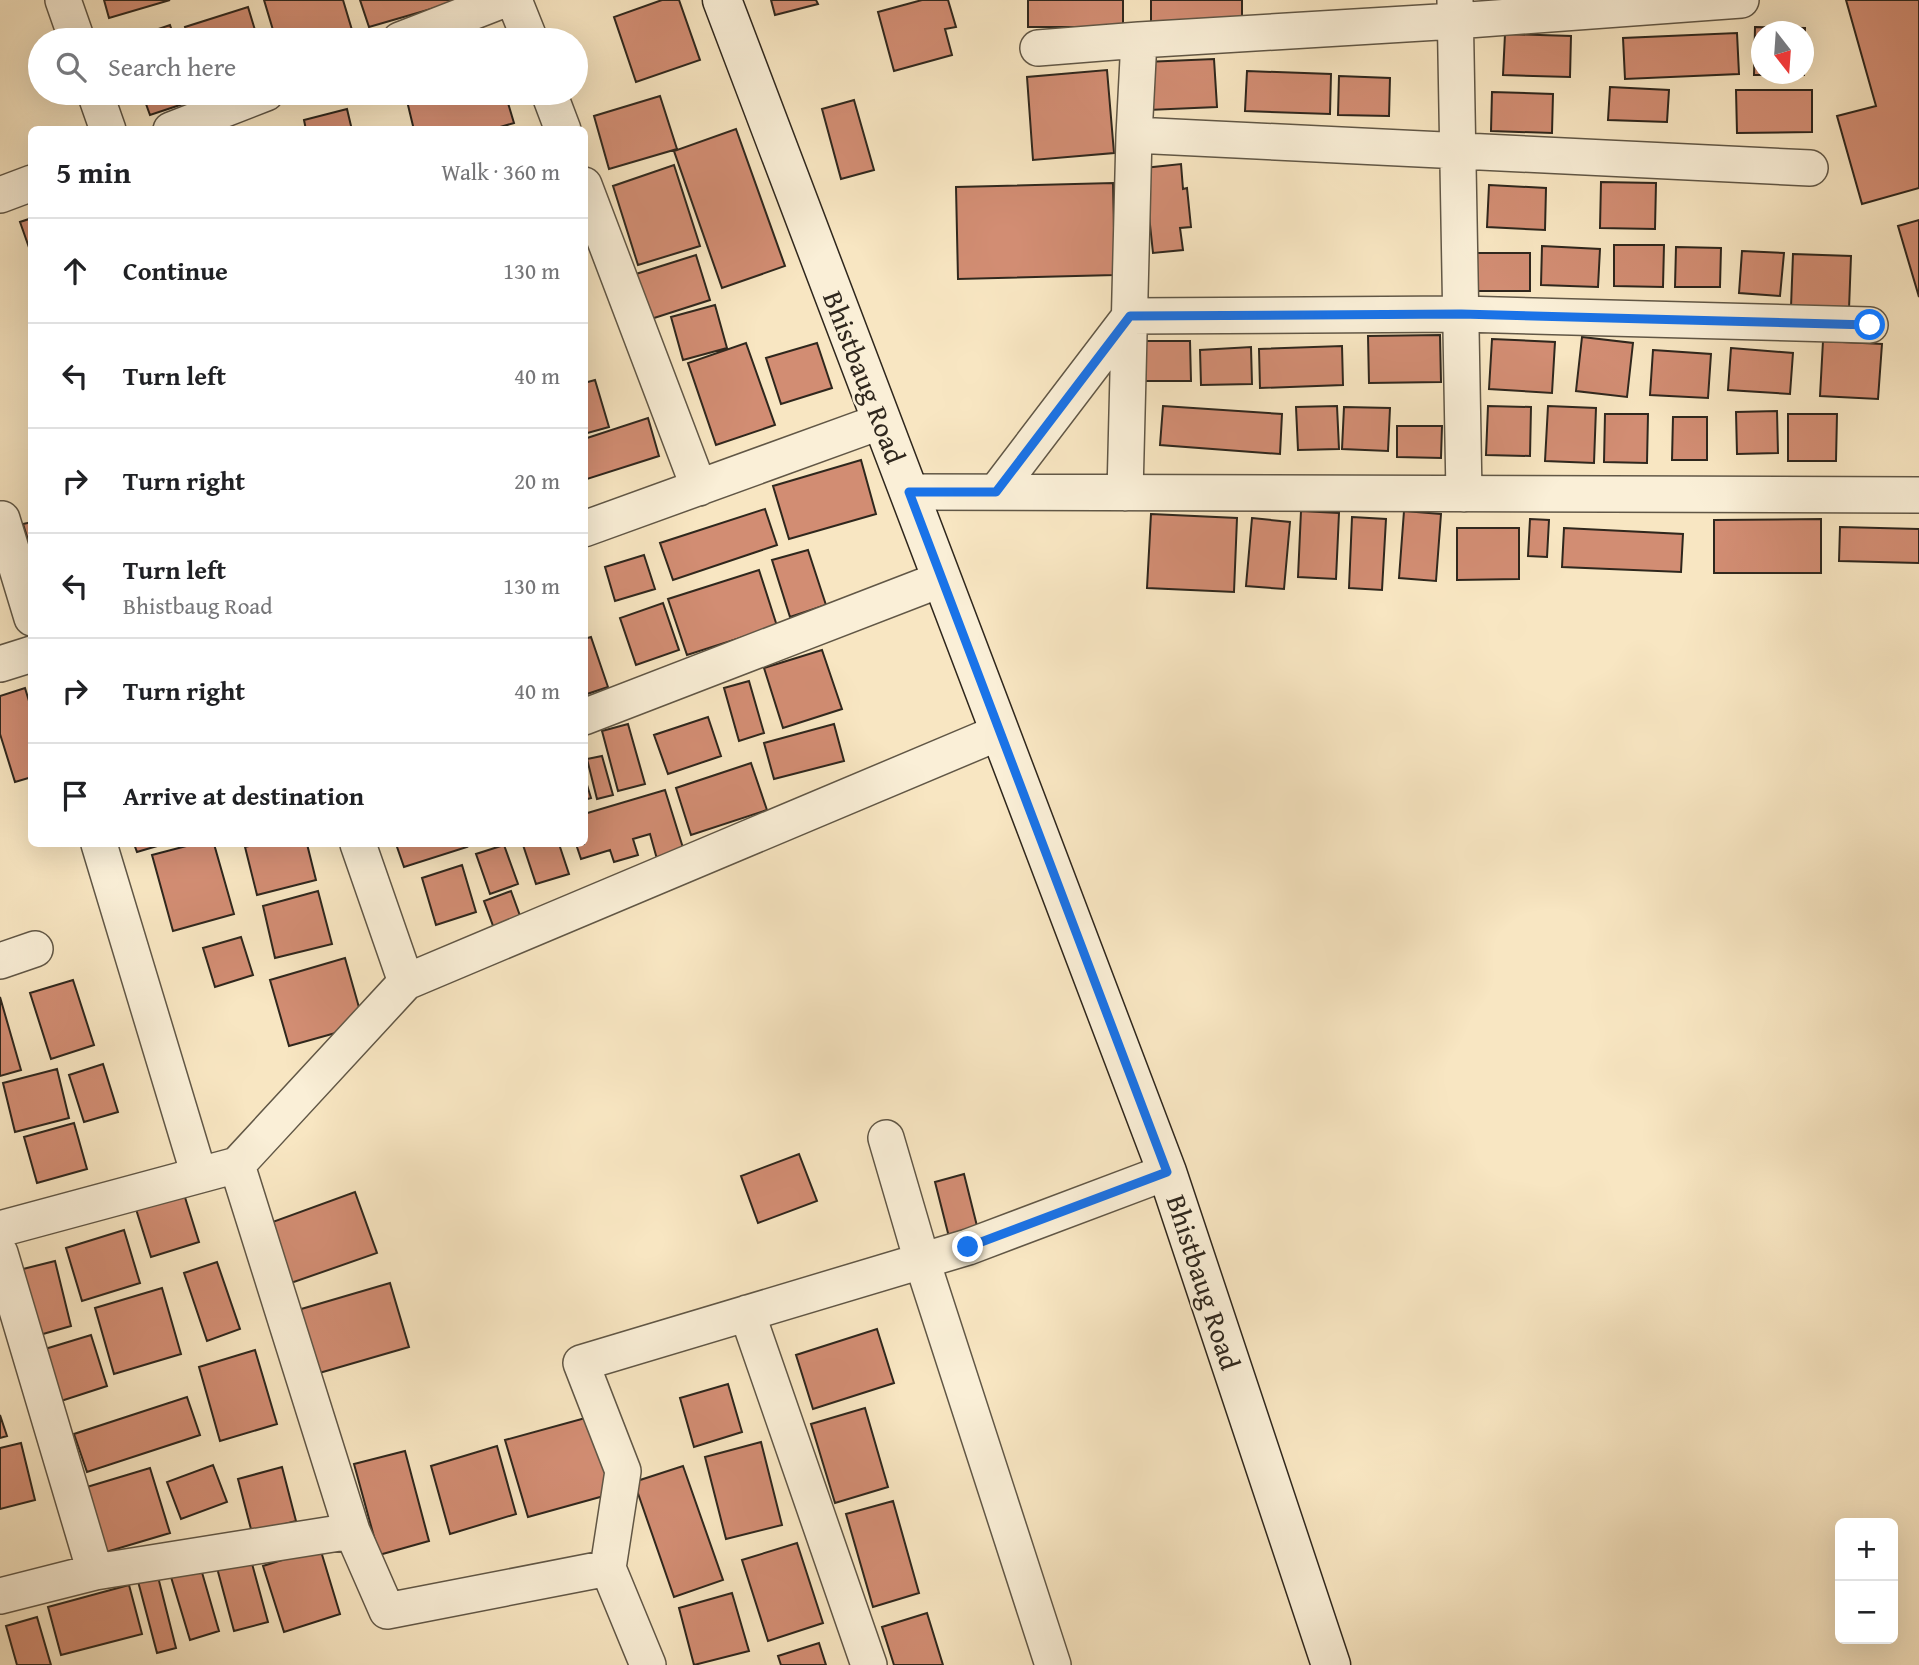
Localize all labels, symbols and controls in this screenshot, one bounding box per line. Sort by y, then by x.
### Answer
north arrow [1751,21,1814,84]
search box [28,28,588,105]
text: Search here [108,47,236,86]
icon: search [52,48,90,86]
text: 5 min [56,150,131,194]
text: Walk · 360 m [441,155,560,188]
text: Continue [123,251,228,290]
icon: ahead [56,252,94,290]
text: 130 m [503,254,560,287]
street label: Bhistbaug Road [813,285,917,469]
route start [1854,309,1885,340]
text: Turn left [123,356,226,395]
icon: left [56,357,94,395]
text: 40 m [514,359,560,392]
text: Turn right [123,461,245,500]
icon: right [56,462,94,500]
text: 20 m [514,464,560,497]
text: Turn left [123,550,226,589]
icon: left [56,567,94,605]
text: 130 m [503,569,560,602]
text: Bhistbaug Road [123,589,273,622]
text: Turn right [123,671,245,710]
icon: right [56,672,94,710]
text: 40 m [514,674,560,707]
text: Arrive at destination [123,776,364,815]
icon: arrive [56,777,94,815]
street label: Bhistbaug Road [1156,1189,1252,1375]
route end [952,1231,983,1262]
map controls [1835,1518,1898,1644]
button: + [1835,1518,1898,1581]
button: − [1835,1581,1898,1644]

